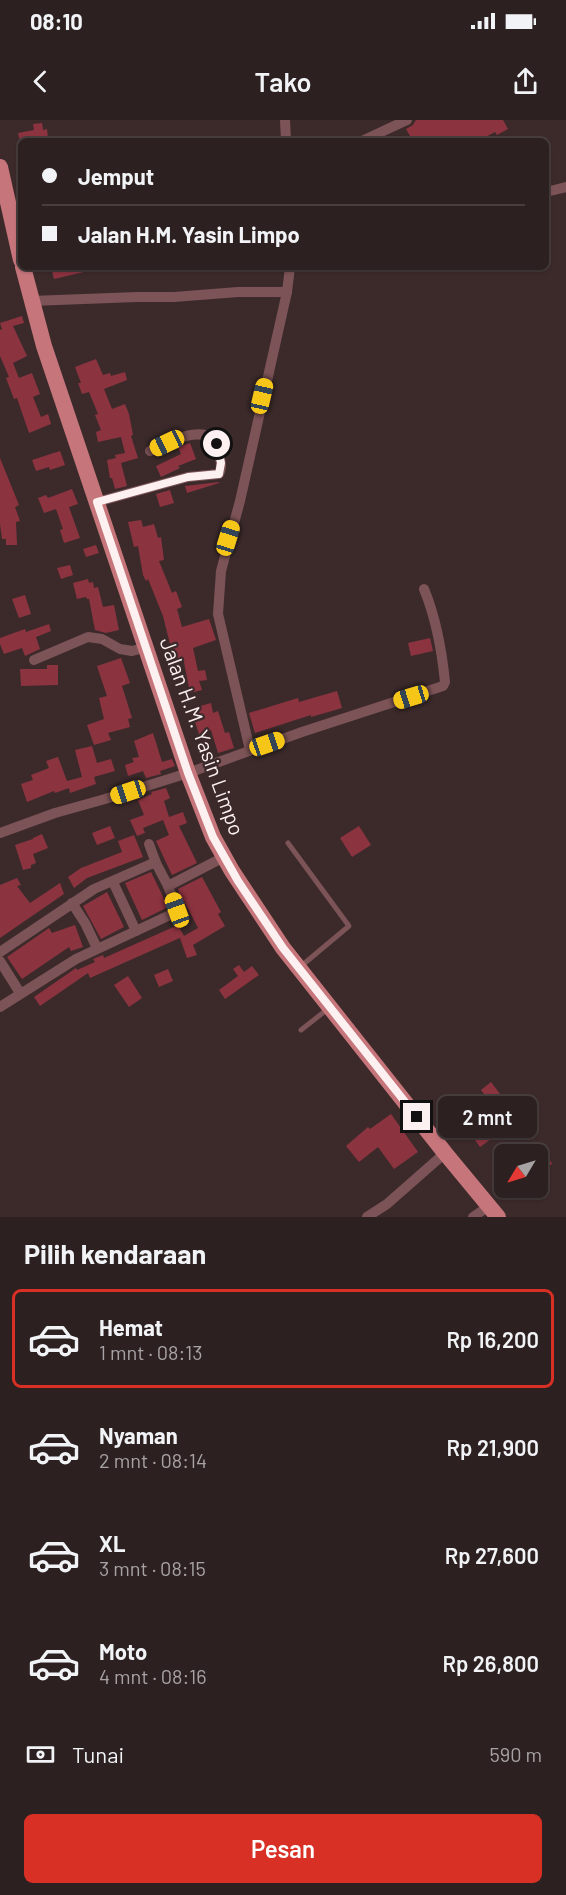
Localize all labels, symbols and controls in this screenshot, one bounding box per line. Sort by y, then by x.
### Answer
text: 08:10 [30,8,83,34]
icon: back [24,65,57,98]
text: Tako [254,65,312,97]
icon: share [509,65,542,98]
text: Jemput [78,163,154,189]
text: Jalan H.M. Yasin Limpo [78,221,300,247]
car [249,376,275,416]
car [147,427,187,459]
route start [203,430,230,457]
car [214,518,242,558]
street label: Jalan H.M. Yasin Limpo [156,634,250,838]
car [391,683,431,711]
car [247,730,287,758]
car [108,778,148,806]
car [162,890,192,930]
callout: 2 mnt [438,1096,537,1138]
route end [403,1103,430,1130]
text: 2 mnt [463,1105,512,1129]
north arrow [494,1144,548,1198]
map controls [494,1144,548,1198]
text: Pilih kendaraan [24,1237,206,1269]
icon: car [27,1312,81,1366]
text: Hemat [99,1314,163,1340]
text: Rp 16,200 [446,1326,539,1352]
text: 1 mnt · 08:13 [99,1340,203,1364]
icon: car [27,1420,81,1474]
text: Nyaman [99,1422,178,1448]
text: Rp 21,900 [447,1434,539,1460]
text: 2 mnt · 08:14 [99,1448,207,1472]
icon: car [27,1528,81,1582]
text: XL [99,1530,125,1556]
text: Rp 27,600 [445,1542,539,1568]
text: 3 mnt · 08:15 [99,1556,206,1580]
icon: car [27,1636,81,1690]
text: Moto [99,1638,147,1664]
text: Rp 26,800 [442,1650,539,1676]
text: 4 mnt · 08:16 [99,1664,207,1688]
icon: cash [24,1738,57,1771]
text: Tunai [72,1741,124,1767]
text: 590 m [489,1742,542,1766]
button: Pesan [24,1814,542,1883]

